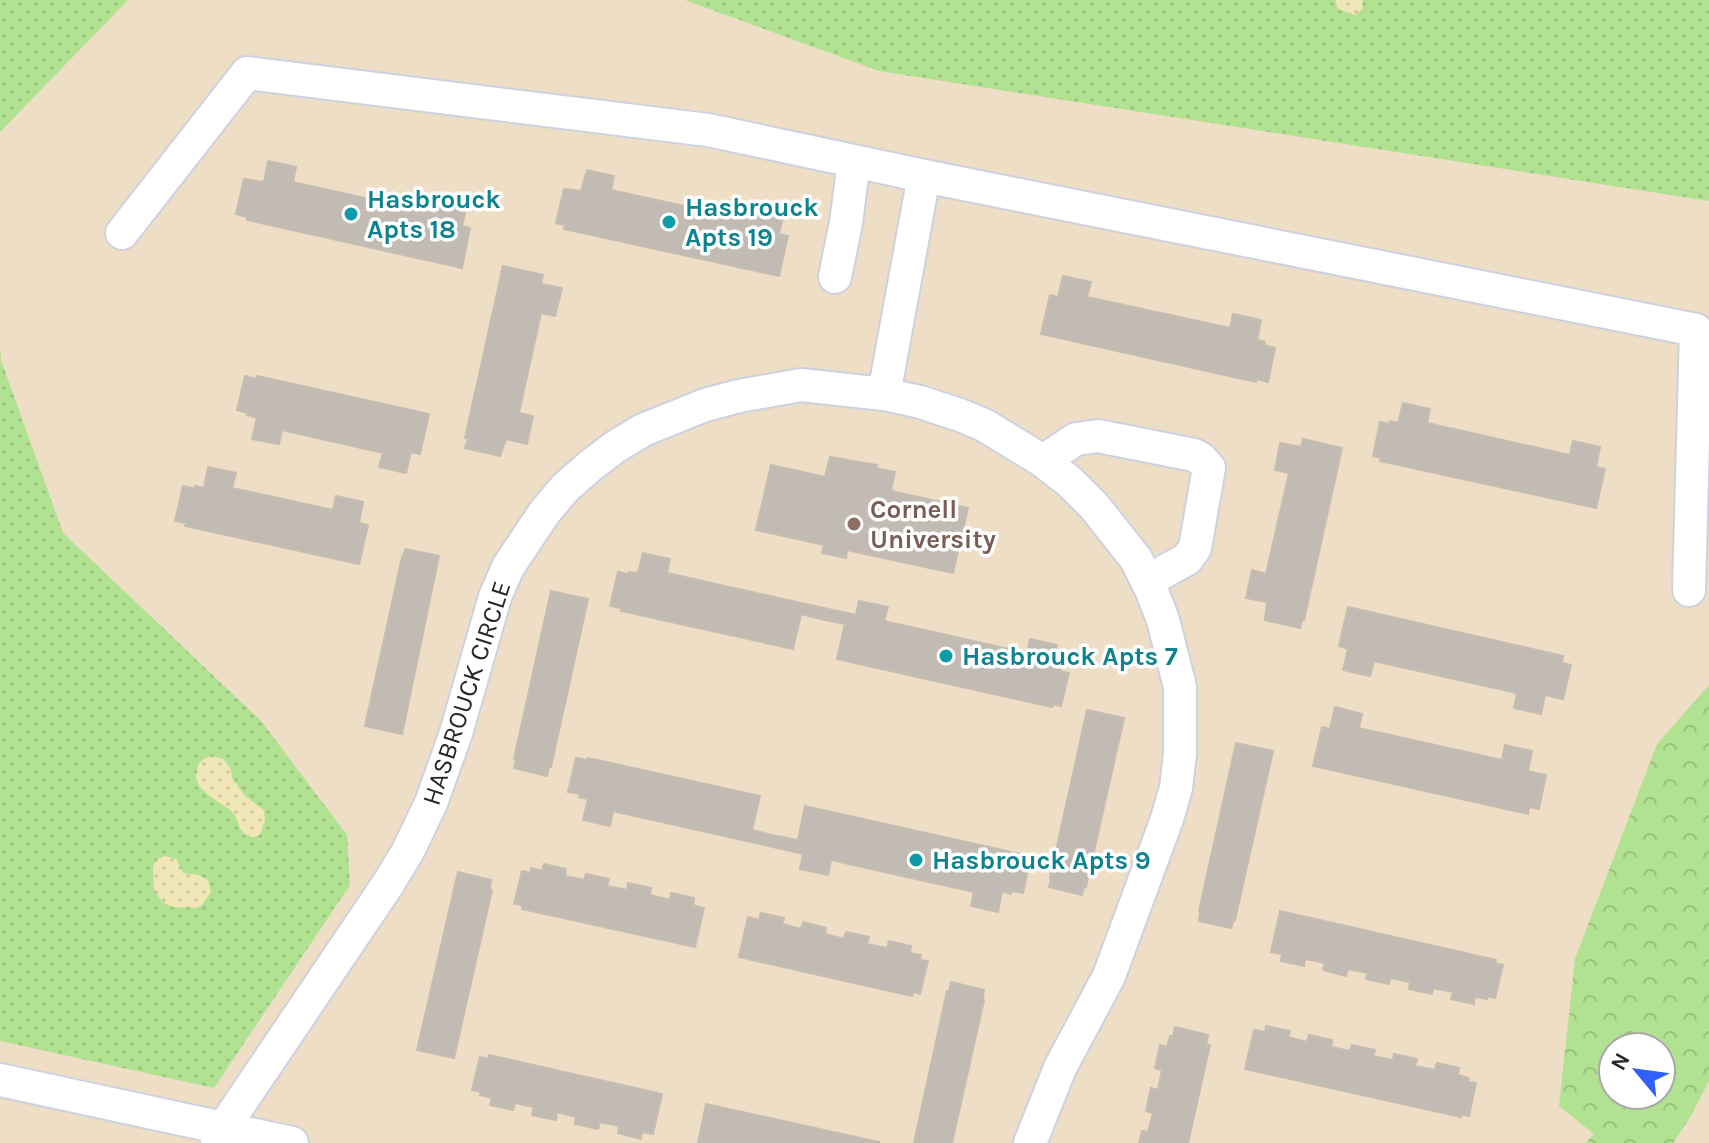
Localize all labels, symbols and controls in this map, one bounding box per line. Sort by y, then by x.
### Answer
place label: Hasbrouck Apts 18 [367,184,501,245]
place label: Hasbrouck Apts 19 [685,192,819,253]
marker: Hasbrouck Apts 18 [342,205,360,223]
marker: Hasbrouck Apts 19 [660,213,678,231]
place label: Cornell University [870,494,996,555]
marker: Cornell University [845,515,863,533]
street label: HASBROUCK CIRCLE [416,577,517,809]
place label: Hasbrouck Apts 7 [962,641,1178,672]
marker: Hasbrouck Apts 7 [937,647,955,665]
place label: Hasbrouck Apts 9 [932,845,1151,876]
marker: Hasbrouck Apts 9 [907,851,925,869]
north arrow [1597,1031,1677,1111]
text: N [1605,1049,1636,1075]

